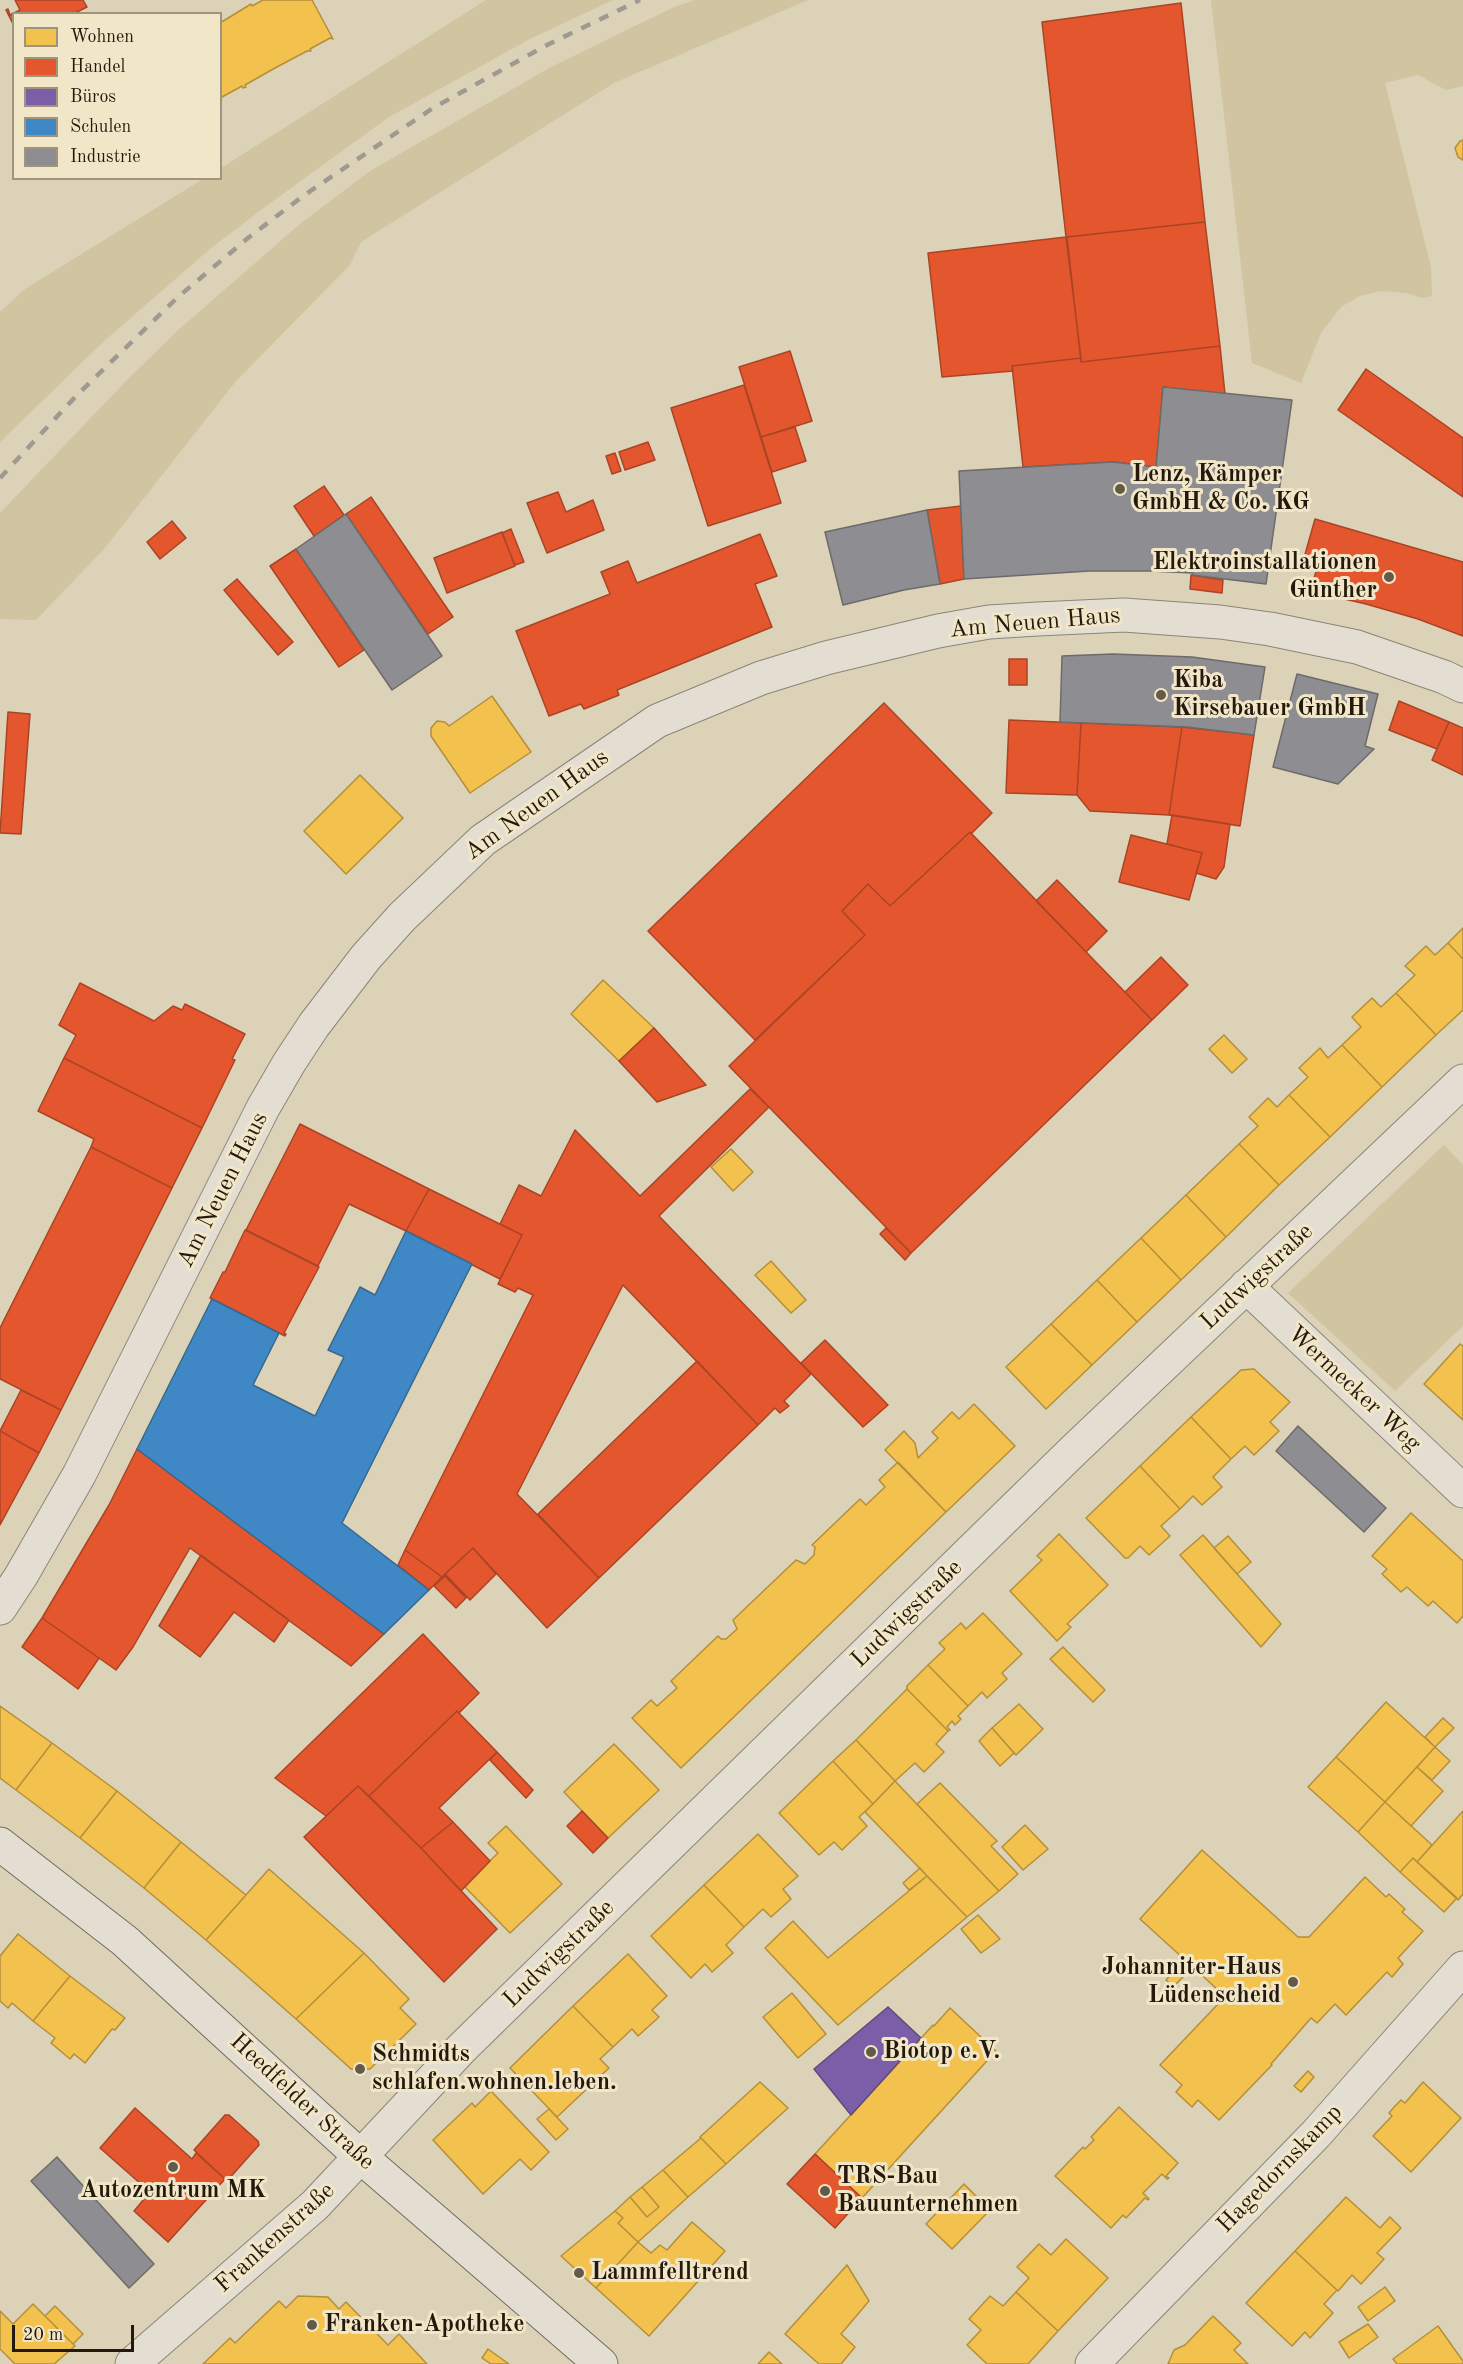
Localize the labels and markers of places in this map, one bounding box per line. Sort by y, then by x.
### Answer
place label: Lenz, Kämper GmbH & Co. KG [1132,461,1309,517]
marker: Lenz, Kämper GmbH & Co. KG [1113,482,1127,496]
place label: Elektroinstallationen Günther [1152,549,1377,605]
marker: Elektroinstallationen Günther [1382,570,1396,584]
place label: Kiba Kirsebauer GmbH [1173,667,1366,723]
marker: Kiba Kirsebauer GmbH [1154,688,1168,702]
place label: Johanniter-Haus Lüdenscheid [1102,1954,1281,2010]
marker: Johanniter-Haus Lüdenscheid [1286,1975,1300,1989]
place label: Biotop e.V. [883,2038,1000,2066]
place label: Schmidts schlafen.wohnen.leben. [372,2041,617,2097]
marker: Biotop e.V. [864,2045,878,2059]
marker: Schmidts schlafen.wohnen.leben. [353,2062,367,2076]
marker: Autozentrum MK [166,2160,180,2174]
place label: TRS-Bau Bauunternehmen [837,2163,1018,2219]
place label: Autozentrum MK [80,2177,266,2205]
marker: TRS-Bau Bauunternehmen [818,2184,832,2198]
place label: Lammfelltrend [591,2259,749,2287]
marker: Lammfelltrend [572,2266,586,2280]
place label: Franken-Apotheke [324,2311,525,2339]
marker: Franken-Apotheke [305,2318,319,2332]

